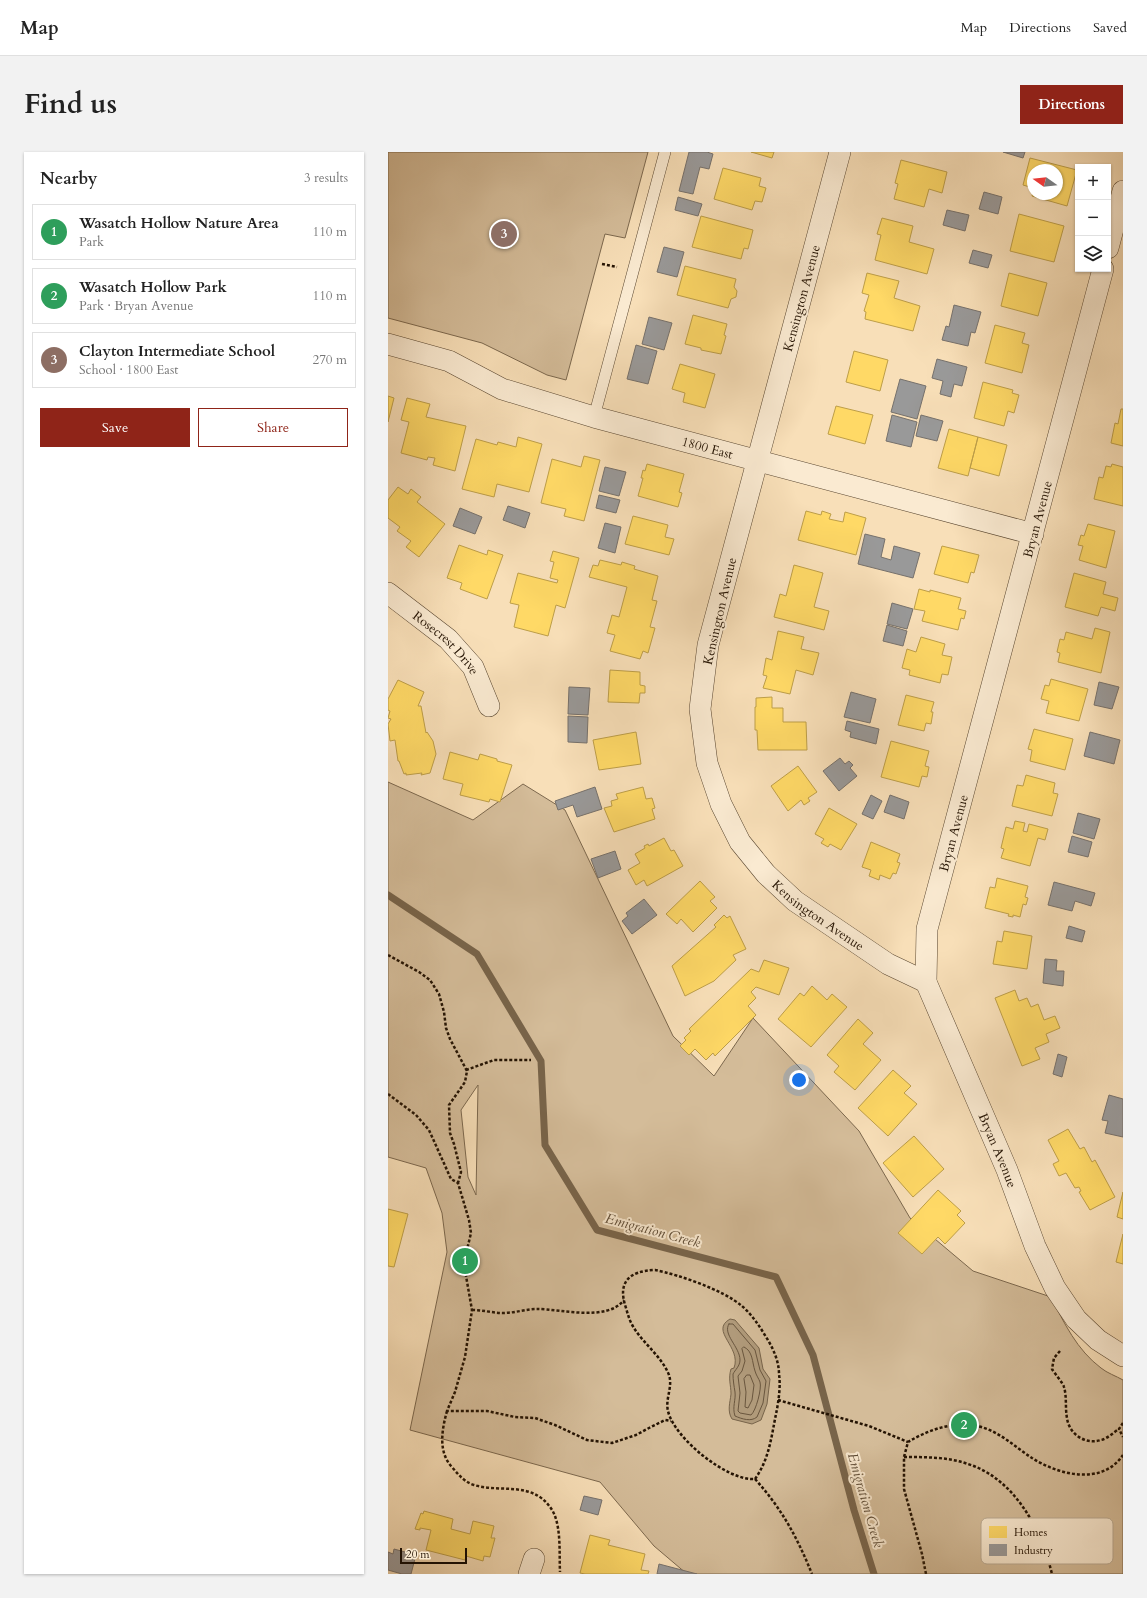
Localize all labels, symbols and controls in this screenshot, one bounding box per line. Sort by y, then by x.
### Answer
text: Map [20,15,59,41]
text: Map [961,18,987,37]
text: Directions [1009,18,1071,37]
text: Saved [1093,18,1127,37]
text: Find us [24,85,117,123]
button: Directions [1020,85,1123,124]
north arrow [1027,164,1063,200]
map controls [1075,164,1111,272]
button: + [1075,164,1111,200]
text: Nearby [40,167,97,190]
text: 3 results [304,169,348,187]
button: − [1075,200,1111,236]
text: Wasatch Hollow Nature Area [79,213,279,233]
pin: 3 [491,219,517,249]
text: 1 [51,223,57,241]
text: 110 m [313,223,347,241]
text: Park [79,233,104,251]
button: layers [1075,236,1111,272]
street label: Kensington Avenue [779,243,825,354]
text: Wasatch Hollow Park [79,277,227,297]
text: 2 [51,287,57,305]
text: 110 m [313,287,347,305]
text: Park · Bryan Avenue [79,297,193,315]
text: Clayton Intermediate School [79,341,275,361]
text: 3 [51,351,57,369]
text: 270 m [313,351,347,369]
text: School · 1800 East [79,361,178,379]
button: Save [40,408,190,447]
button: Share [198,408,348,447]
street label: 1800 East [680,433,735,464]
street label: Bryan Avenue [1019,479,1057,560]
street label: Kensington Avenue [699,556,741,667]
street label: Rosecrest Drive [409,607,483,677]
street label: Bryan Avenue [935,793,973,874]
street label: Kensington Avenue [768,876,867,955]
your location [789,1070,809,1090]
street label: Bryan Avenue [974,1110,1021,1190]
water label: Emigration Creek [603,1209,703,1252]
pin: 1 [452,1246,478,1276]
pin: 2 [951,1410,977,1440]
water label: Emigration Creek [843,1451,888,1550]
legend [981,1518,1113,1564]
text: Homes [1014,1525,1047,1540]
text: Industry [1014,1543,1053,1558]
scale bar [400,1546,467,1565]
text: 20 m [406,1547,430,1562]

